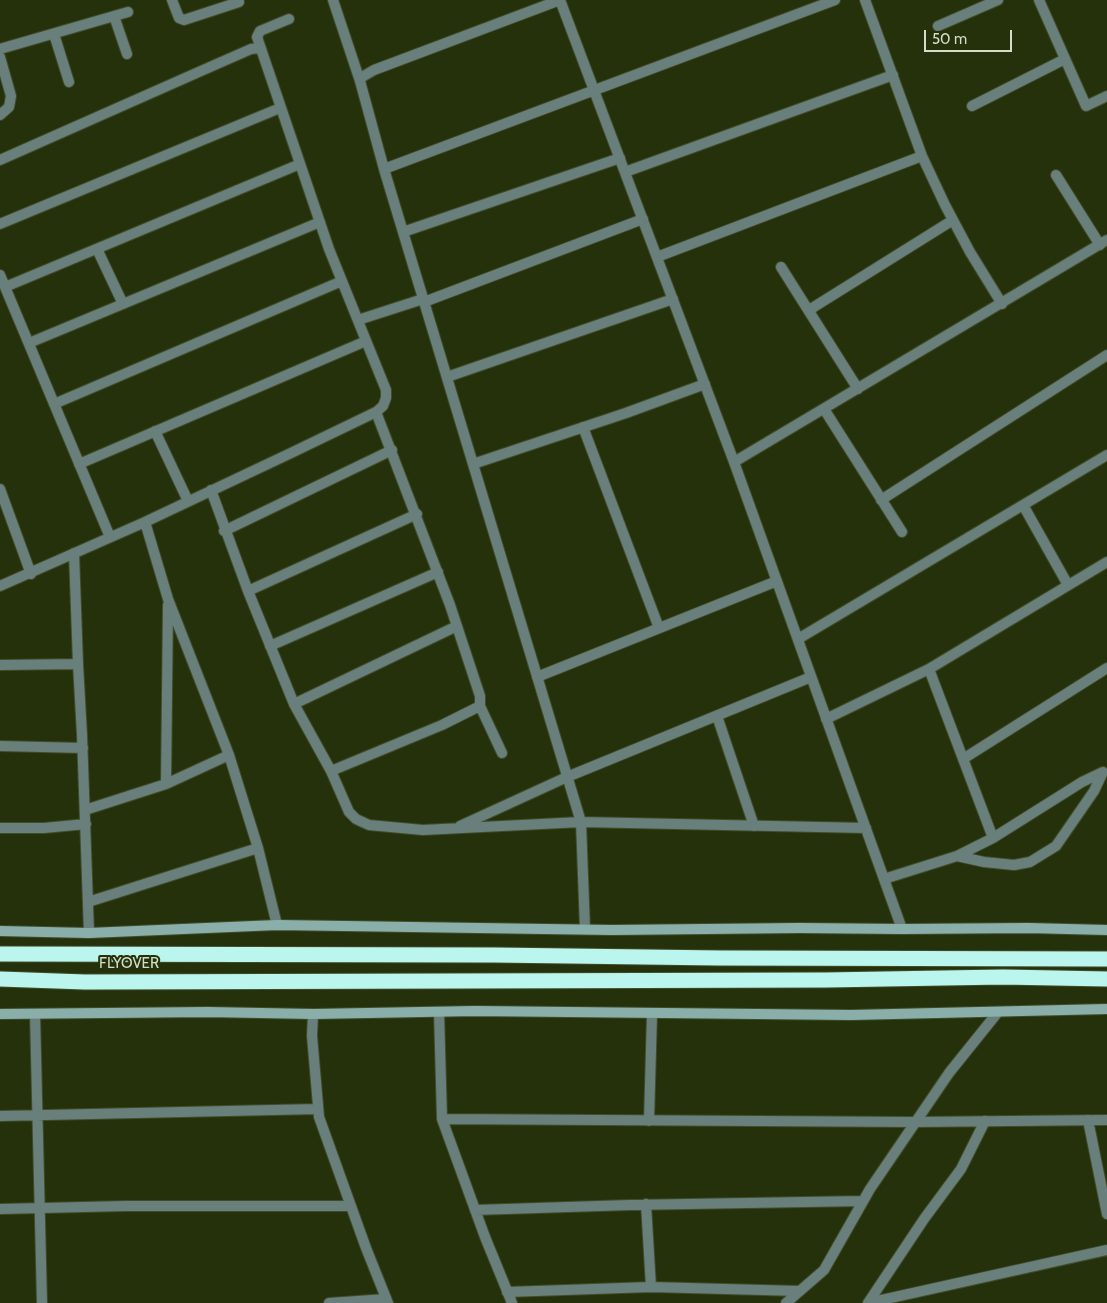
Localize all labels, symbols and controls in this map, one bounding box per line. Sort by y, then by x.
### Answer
scale bar [927,20,1014,52]
text: 50 m [932,30,967,48]
street label: FLYOVER [99,955,159,973]

